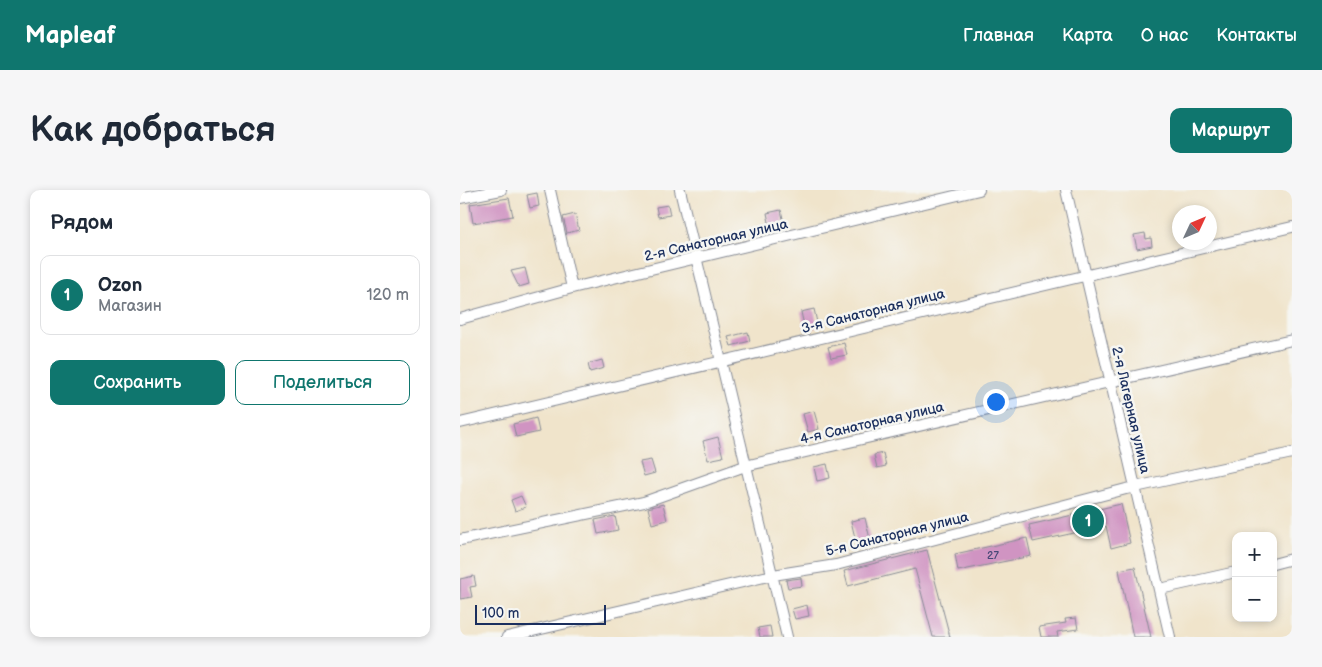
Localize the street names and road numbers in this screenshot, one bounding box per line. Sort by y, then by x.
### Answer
street label: 2-я Санаторная улица [643,215,790,265]
street label: 3-я Санаторная улица [800,285,947,337]
street label: 2-я Лагерная улица [1108,345,1154,476]
street label: 4-я Санаторная улица [798,398,946,448]
street label: 5-я Санаторная улица [824,508,971,560]

